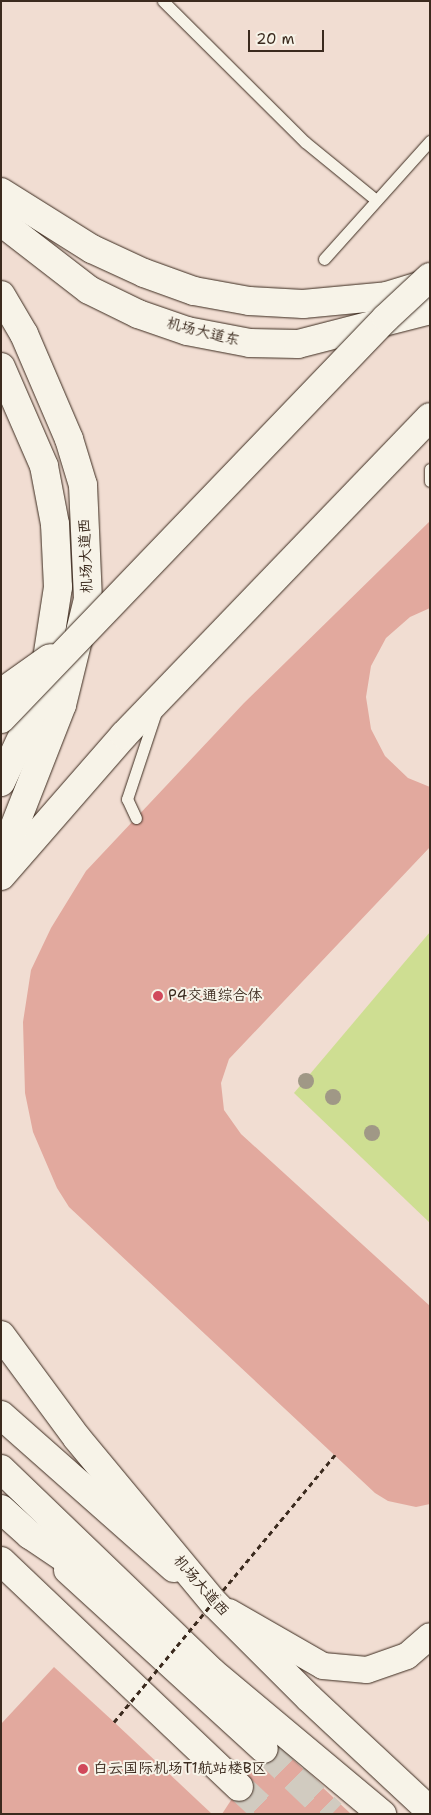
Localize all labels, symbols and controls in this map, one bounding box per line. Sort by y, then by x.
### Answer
scale bar [251,20,327,52]
text: 20 m [256,29,295,49]
street label: 机场大道东 [164,314,242,350]
street label: 机场大道西 [76,518,96,594]
place label: P4交通综合体 [168,987,262,1005]
marker: P4交通综合体 [152,990,164,1002]
street label: 机场大道西 [170,1552,232,1620]
place label: 白云国际机场T1航站楼B区 [93,1760,267,1778]
marker: 白云国际机场T1航站楼B区 [77,1763,89,1775]

